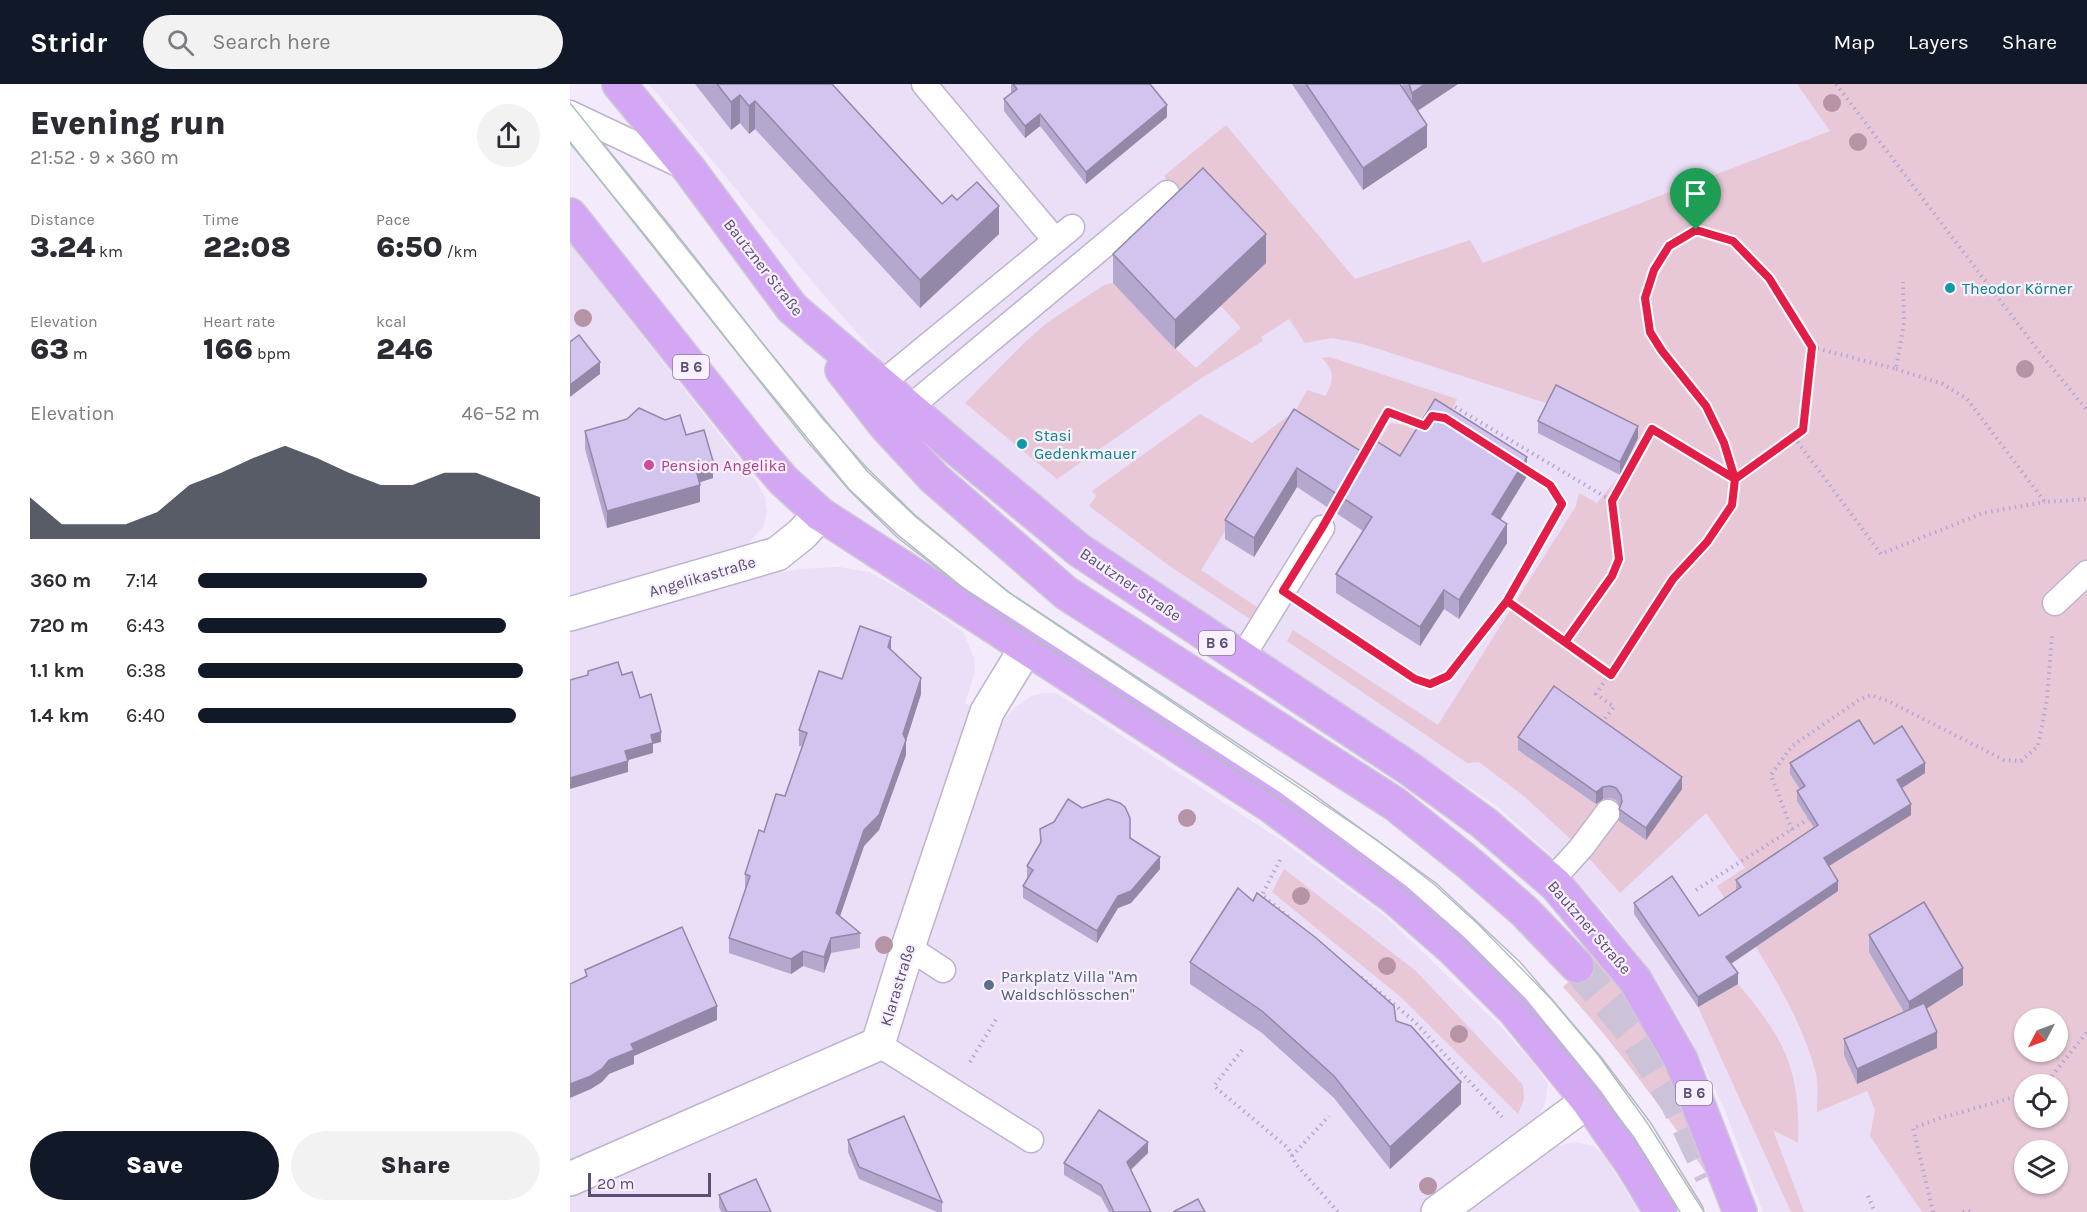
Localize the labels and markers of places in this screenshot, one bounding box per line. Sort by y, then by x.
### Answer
pin [1670,168,1721,230]
place label: Theodor Körner [1962,279,2073,298]
marker: Theodor Körner [1943,281,1957,295]
place label: Stasi Gedenkmauer [1034,426,1137,463]
marker: Stasi Gedenkmauer [1015,437,1029,451]
place label: Pension Angelika [661,456,786,475]
marker: Pension Angelika [642,458,656,472]
place label: Parkplatz Villa "Am Waldschlösschen" [1001,967,1138,1004]
marker: Parkplatz Villa "Am Waldschlösschen" [982,978,996,992]

